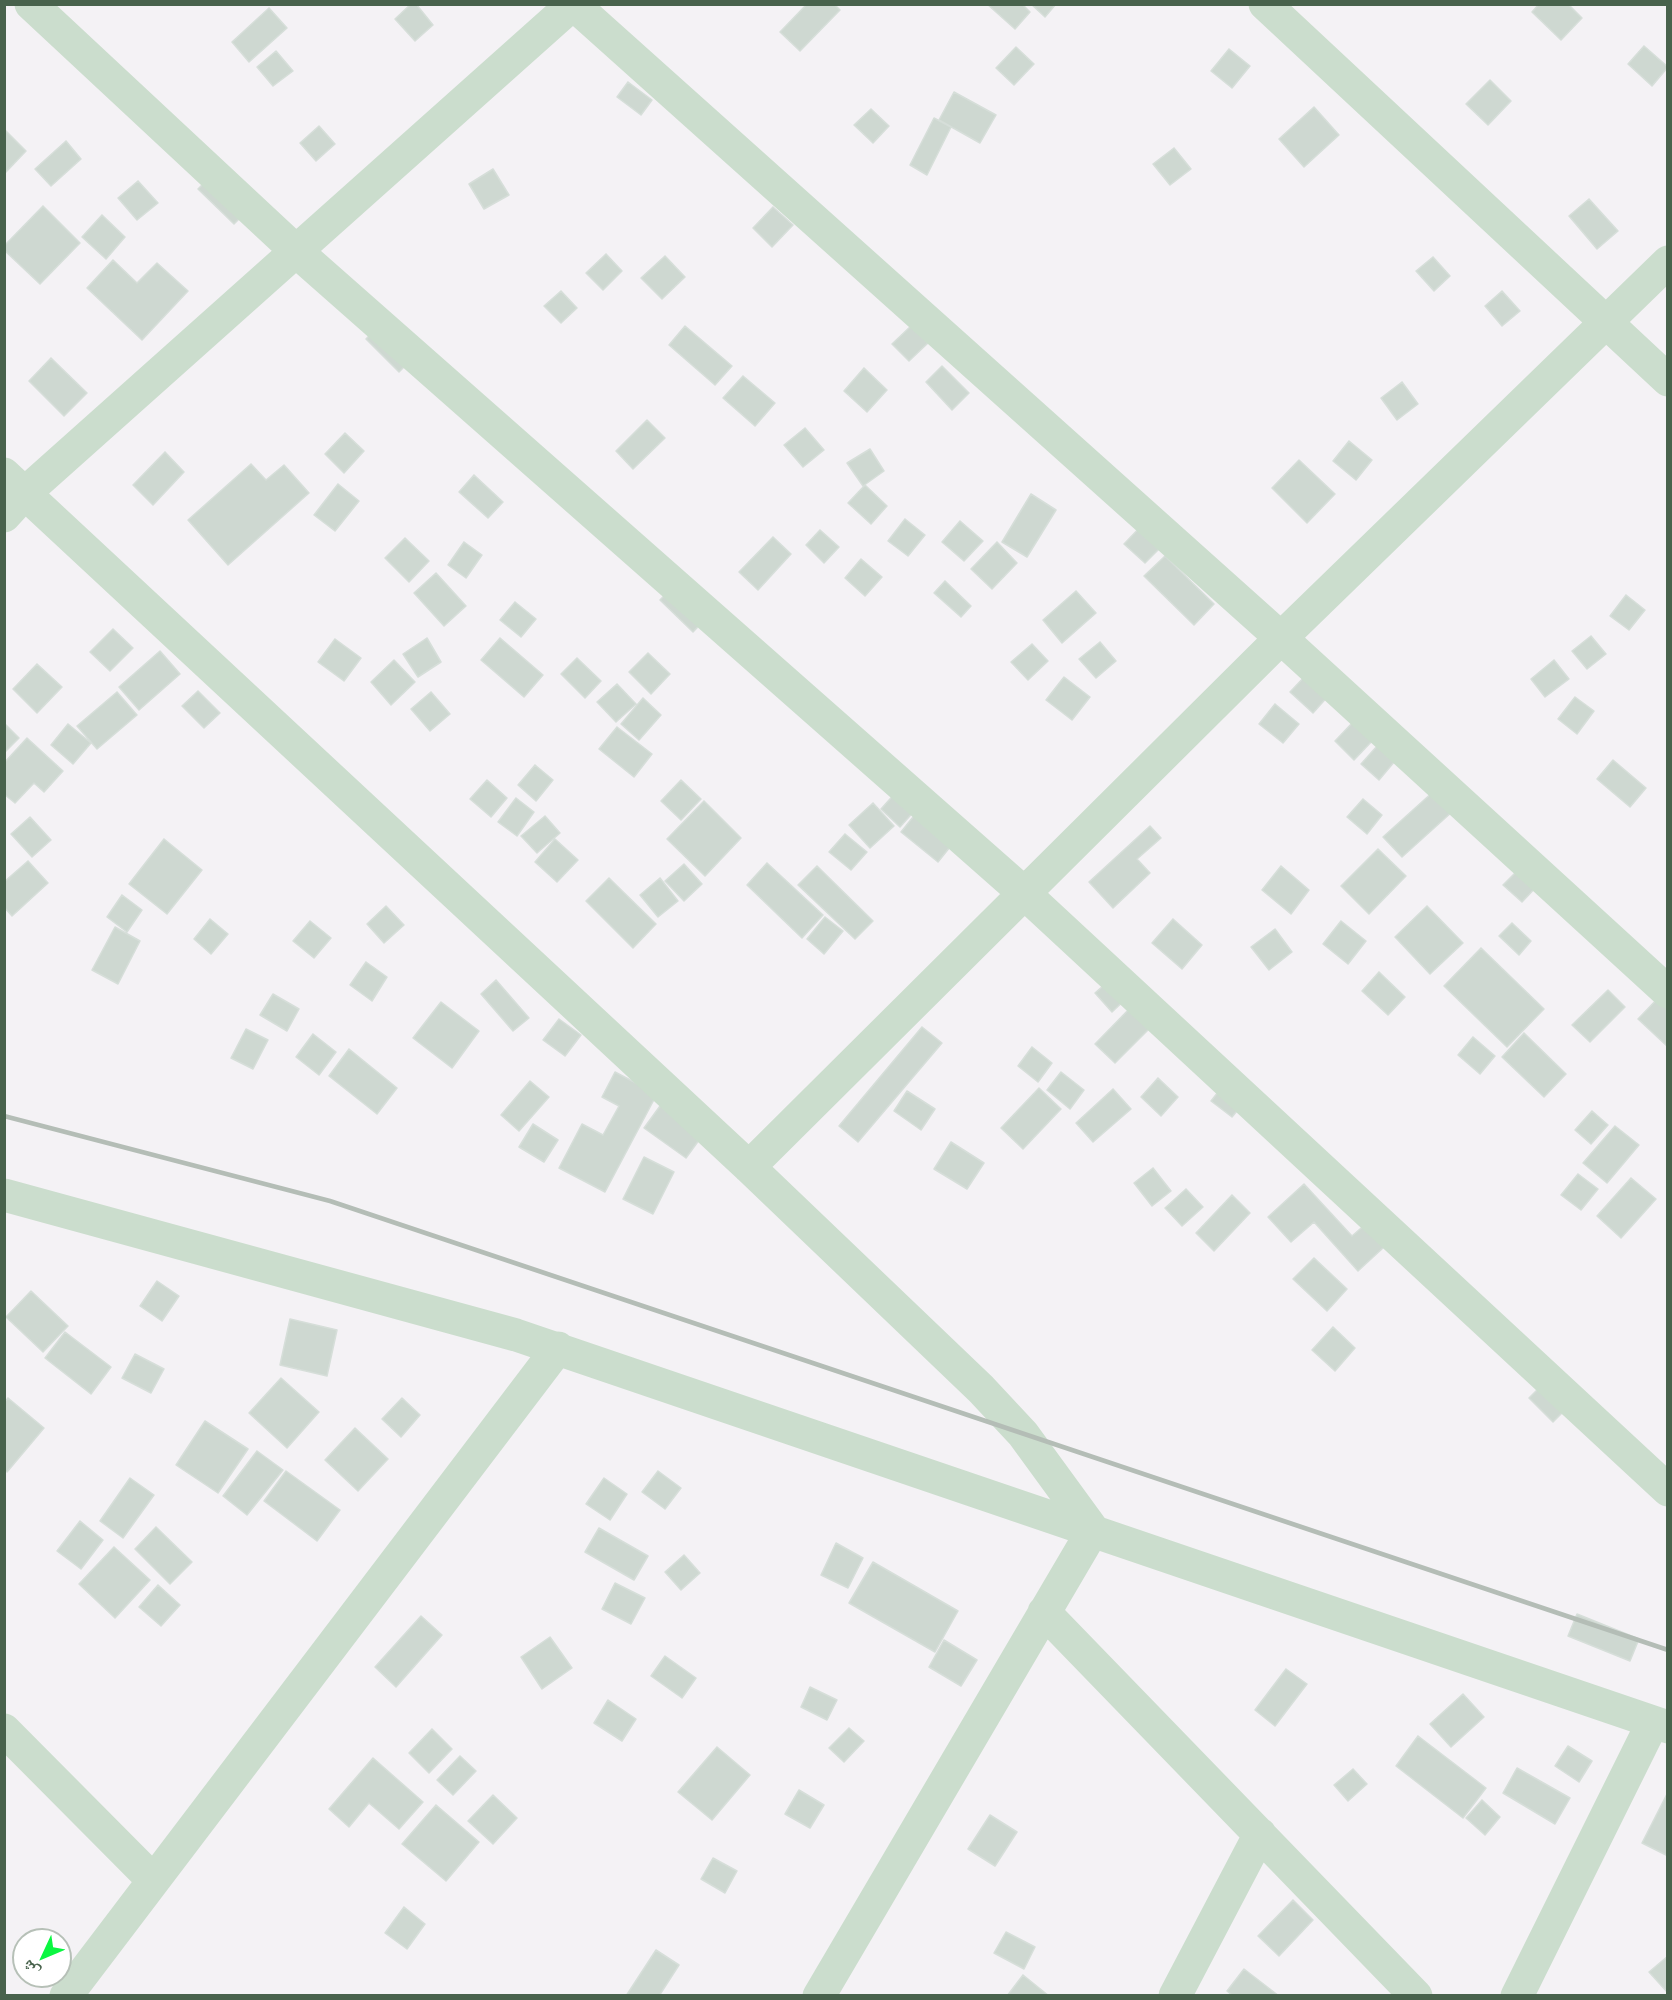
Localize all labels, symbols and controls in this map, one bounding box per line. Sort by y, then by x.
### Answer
north arrow [12,1928,72,1988]
text: ش [17,1957,43,1982]

